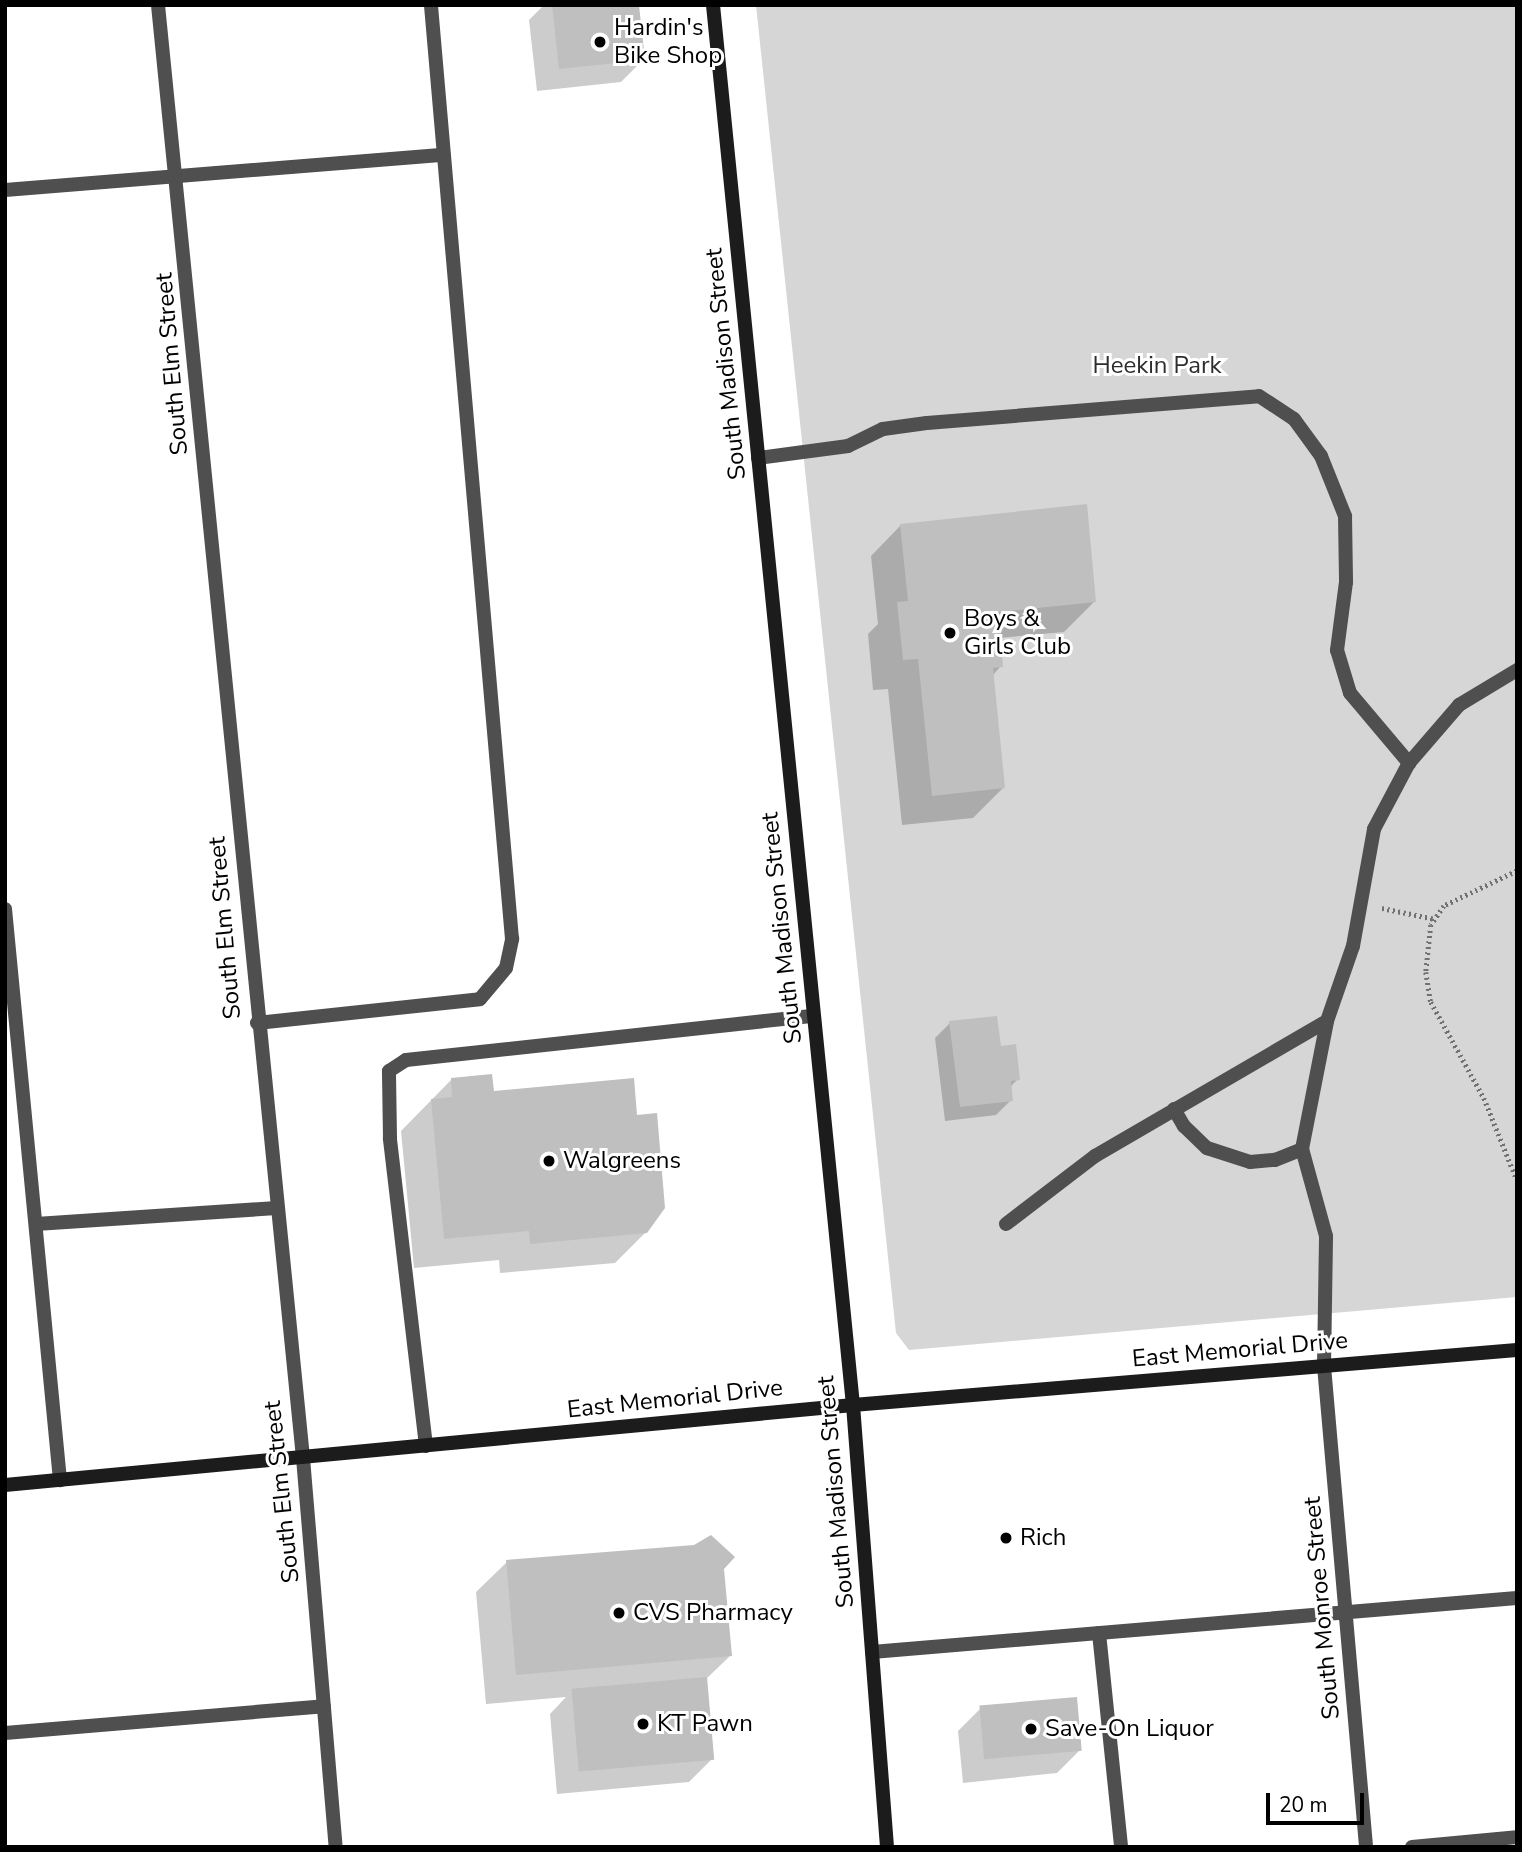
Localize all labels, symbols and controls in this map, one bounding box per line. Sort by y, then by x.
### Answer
place label: Hardin's Bike Shop [614,14,722,70]
marker: Hardin's Bike Shop [592,34,608,50]
street label: South Madison Street [700,247,752,481]
street label: South Elm Street [150,272,194,456]
park label: Heekin Park [1092,352,1222,380]
place label: Boys & Girls Club [964,605,1071,661]
marker: Boys & Girls Club [942,625,958,641]
street label: South Madison Street [756,811,808,1045]
street label: South Elm Street [203,836,247,1020]
place label: Walgreens [563,1147,681,1175]
marker: Walgreens [541,1153,557,1169]
street label: East Memorial Drive [1131,1326,1349,1374]
street label: East Memorial Drive [566,1373,784,1425]
street label: South Madison Street [812,1375,860,1609]
street label: South Elm Street [258,1399,306,1585]
street label: South Monroe Street [1298,1495,1346,1721]
place label: Rich [1020,1524,1066,1552]
marker: Rich [998,1530,1014,1546]
place label: CVS Pharmacy [633,1599,793,1627]
marker: CVS Pharmacy [611,1605,627,1621]
place label: KT Pawn [657,1710,753,1738]
place label: Save-On Liquor [1045,1715,1214,1743]
marker: KT Pawn [635,1716,651,1732]
marker: Save-On Liquor [1023,1721,1039,1737]
scale bar [1270,1778,1368,1822]
text: 20 m [1279,1791,1328,1819]

